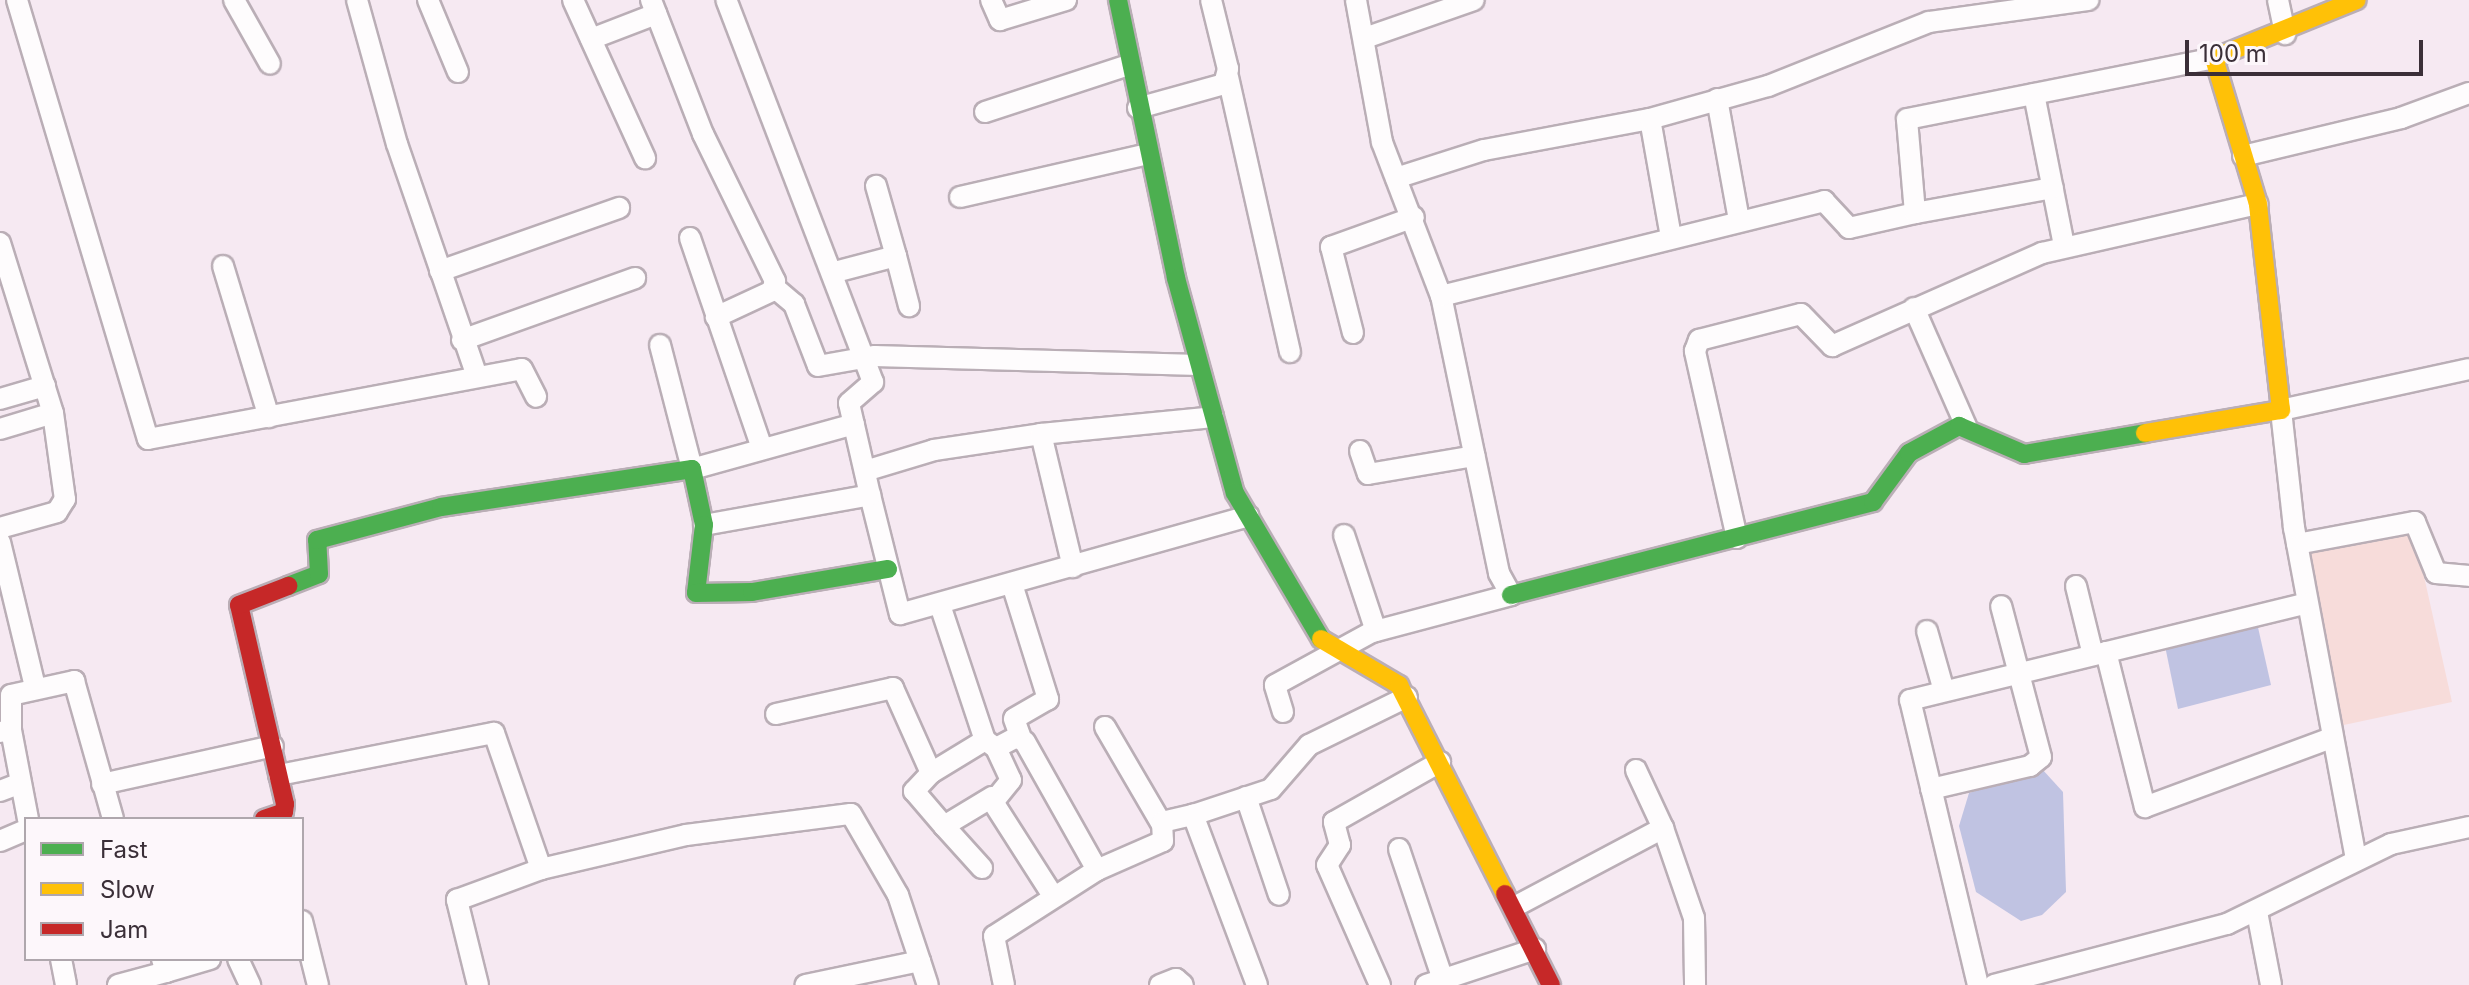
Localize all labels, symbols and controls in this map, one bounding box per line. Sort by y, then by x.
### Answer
scale bar [2189,24,2427,74]
text: 100 m [2199,39,2267,68]
legend [24,817,304,961]
text: Fast [100,835,148,864]
text: Slow [100,875,155,904]
text: Jam [100,915,148,944]

